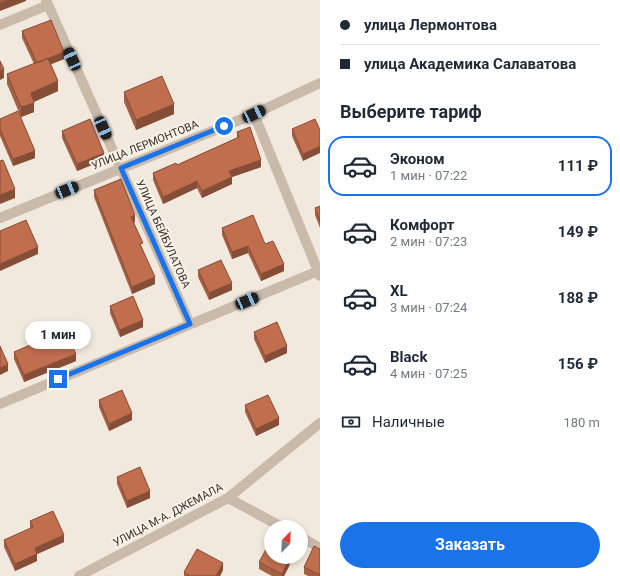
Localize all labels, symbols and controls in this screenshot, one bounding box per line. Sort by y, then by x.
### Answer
text: улица Лермонтова [364,16,497,34]
car [62,46,82,72]
text: улица Академика Салаватова [364,55,576,73]
text: Выберите тариф [340,101,482,122]
car [241,103,267,125]
car [93,115,113,141]
street label: УЛИЦА ЛЕРМОНТОВА [90,117,201,172]
route start [215,117,233,135]
icon: car [342,148,378,184]
text: Эконом [390,150,445,168]
text: 111 ₽ [558,157,598,175]
text: 1 мин · 07:22 [390,168,467,183]
street label: УЛИЦА БЕЙБУЛАТОВА [133,178,193,291]
car [54,180,80,200]
icon: car [342,214,378,250]
text: Комфорт [390,216,454,234]
text: 149 ₽ [558,223,598,241]
text: 2 мин · 07:23 [390,234,467,249]
icon: car [342,280,378,316]
text: XL [390,282,408,300]
text: 188 ₽ [558,289,598,307]
car [234,291,260,311]
text: 3 мин · 07:24 [390,300,467,315]
callout: 1 мин [25,321,91,349]
text: 1 мин [40,327,76,342]
icon: car [342,346,378,382]
text: Black [390,348,427,366]
text: 156 ₽ [558,355,598,373]
text: 4 мин · 07:25 [390,366,467,381]
route end [49,370,67,388]
icon: cash [340,411,362,433]
text: Наличные [372,413,445,431]
text: 180 m [563,415,600,430]
street label: УЛИЦА М-А. ДЖЕМАЛА [111,480,226,549]
north arrow [264,520,308,564]
map controls [264,520,308,564]
button: Заказать [340,522,600,568]

